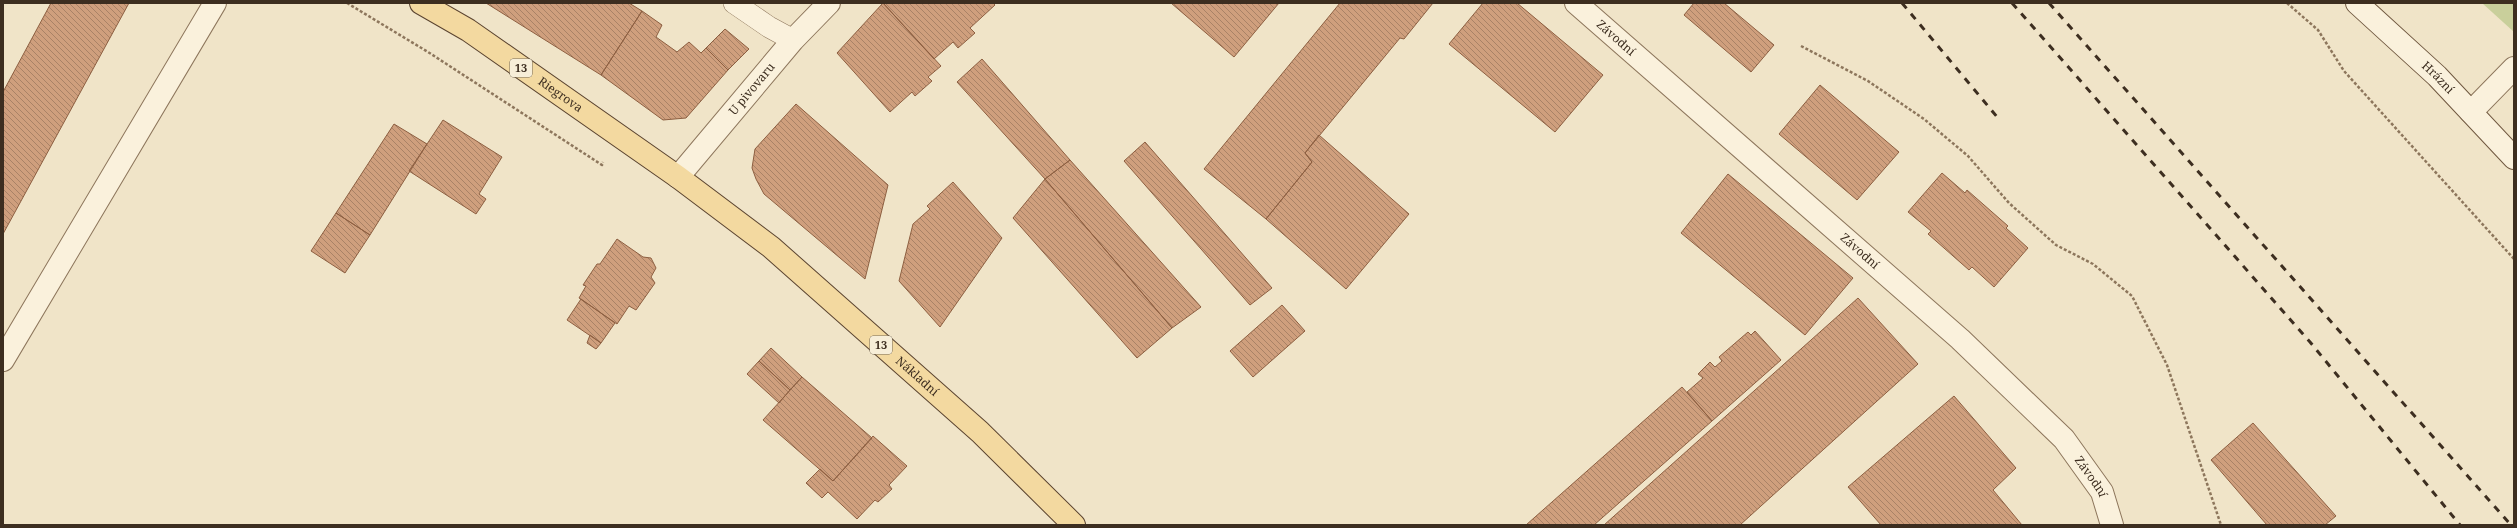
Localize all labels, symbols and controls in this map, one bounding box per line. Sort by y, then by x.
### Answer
street label: Závodní [1593,16,1640,59]
street label: Hrázní [2418,57,2458,97]
street label: U pivovaru [725,58,779,119]
road number: 13 [510,59,532,77]
street label: Riegrova [535,73,587,116]
street label: Závodní [1837,229,1883,273]
road number: 13 [870,336,892,354]
street label: Nákladní [892,352,943,400]
street label: Závodní [2071,453,2112,499]

